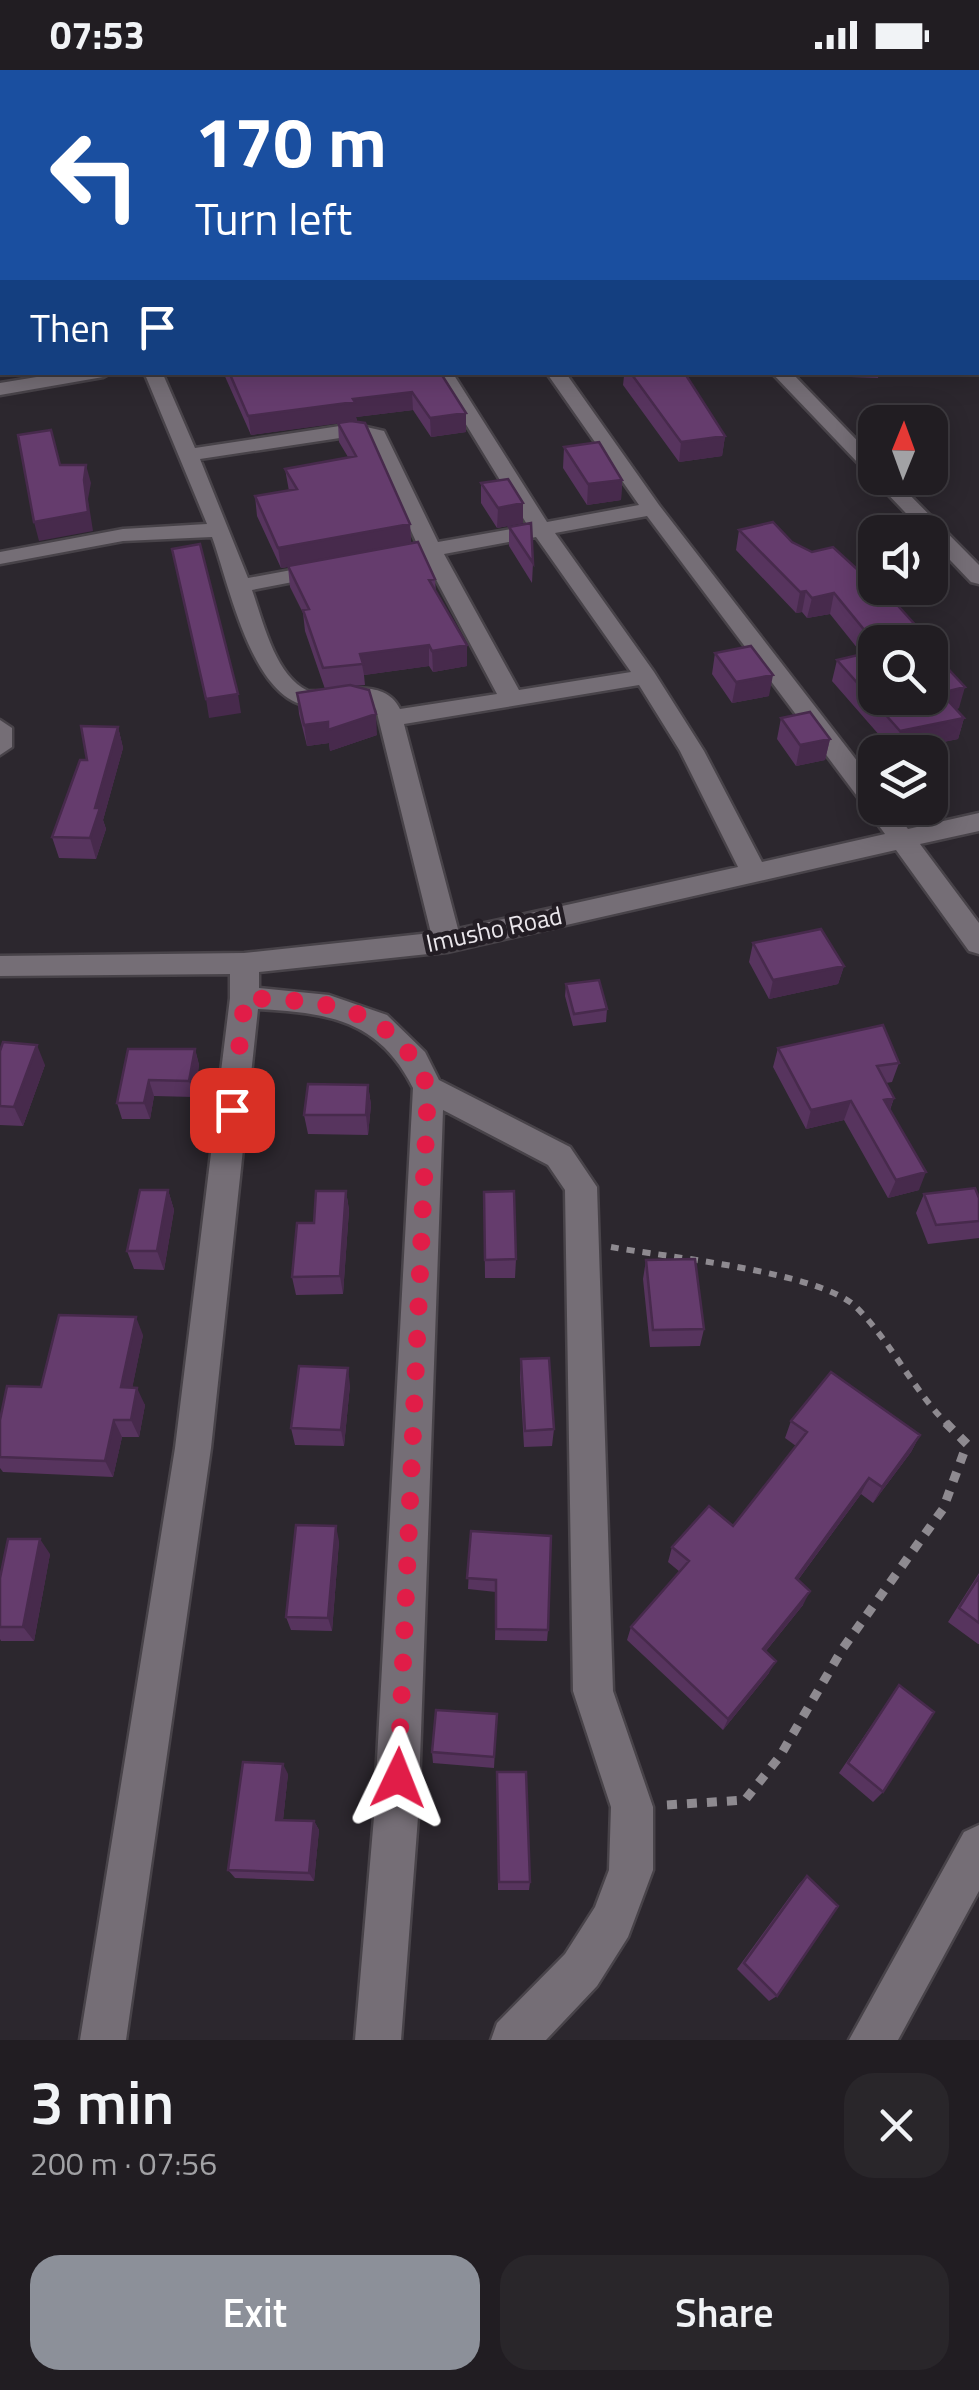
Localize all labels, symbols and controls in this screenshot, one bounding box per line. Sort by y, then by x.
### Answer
text: 07:53 [50,6,145,64]
text: 170 m [195,88,387,194]
icon: left [30,110,160,240]
text: Turn left [195,184,352,252]
text: Then [30,299,110,357]
icon: arrive [130,300,185,355]
north arrow [858,405,948,495]
map controls [858,405,948,825]
button: sound [858,515,948,605]
button: search [858,625,948,715]
button: layers [858,735,948,825]
street label: Imusho Road [422,896,566,962]
pin [190,1068,275,1153]
icon: arrive [205,1083,260,1138]
position arrow [346,1726,450,1830]
text: 3 min [30,2056,174,2147]
button: close [844,2073,949,2178]
text: 200 m · 07:56 [30,2139,217,2187]
button: Exit [30,2255,480,2370]
button: Share [500,2255,949,2370]

